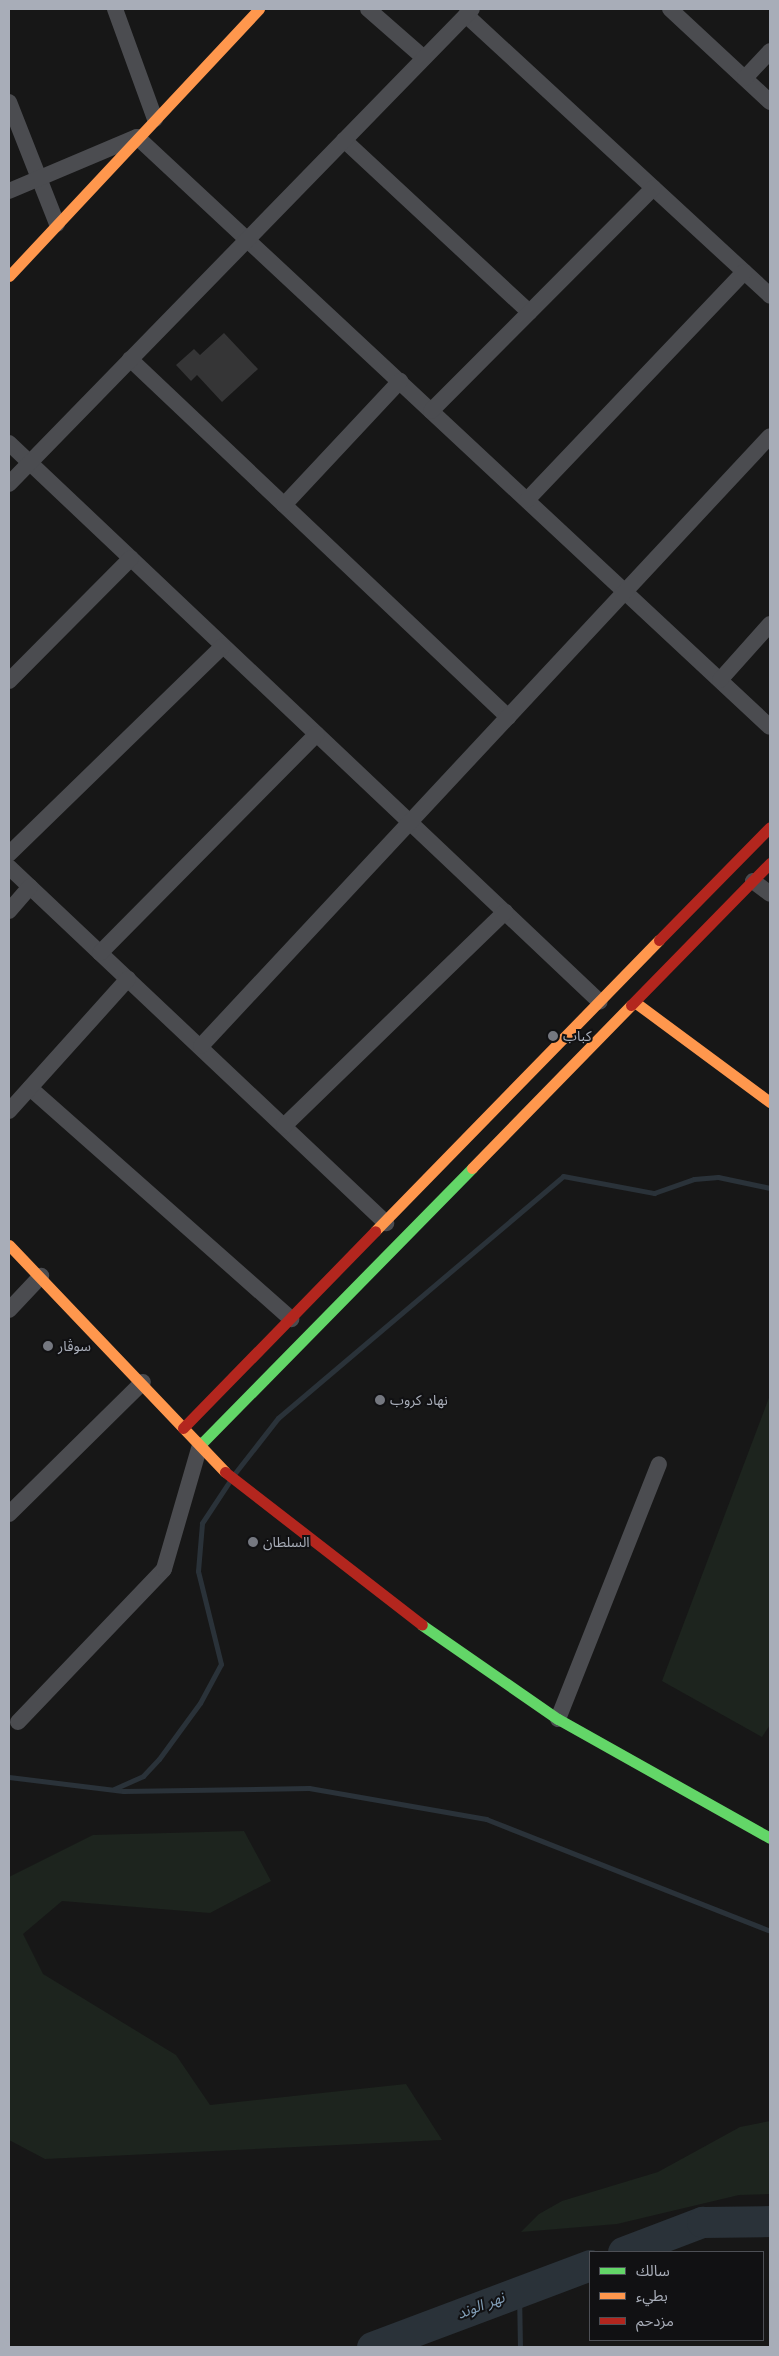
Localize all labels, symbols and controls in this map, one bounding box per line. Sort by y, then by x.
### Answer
place label: كباب [563,1028,592,1044]
marker: كباب [547,1030,559,1042]
place label: سوڤار [58,1338,91,1354]
marker: سوڤار [42,1340,54,1352]
place label: نهاد كروب [390,1392,448,1408]
marker: نهاد كروب [374,1394,386,1406]
place label: السلطان [263,1534,310,1550]
marker: السلطان [247,1536,259,1548]
legend [589,2251,764,2341]
text: سالك [636,2262,670,2280]
text: بطيء [636,2287,668,2305]
water label: نهر الوند [455,2289,507,2323]
text: مزدحم [636,2312,674,2330]

